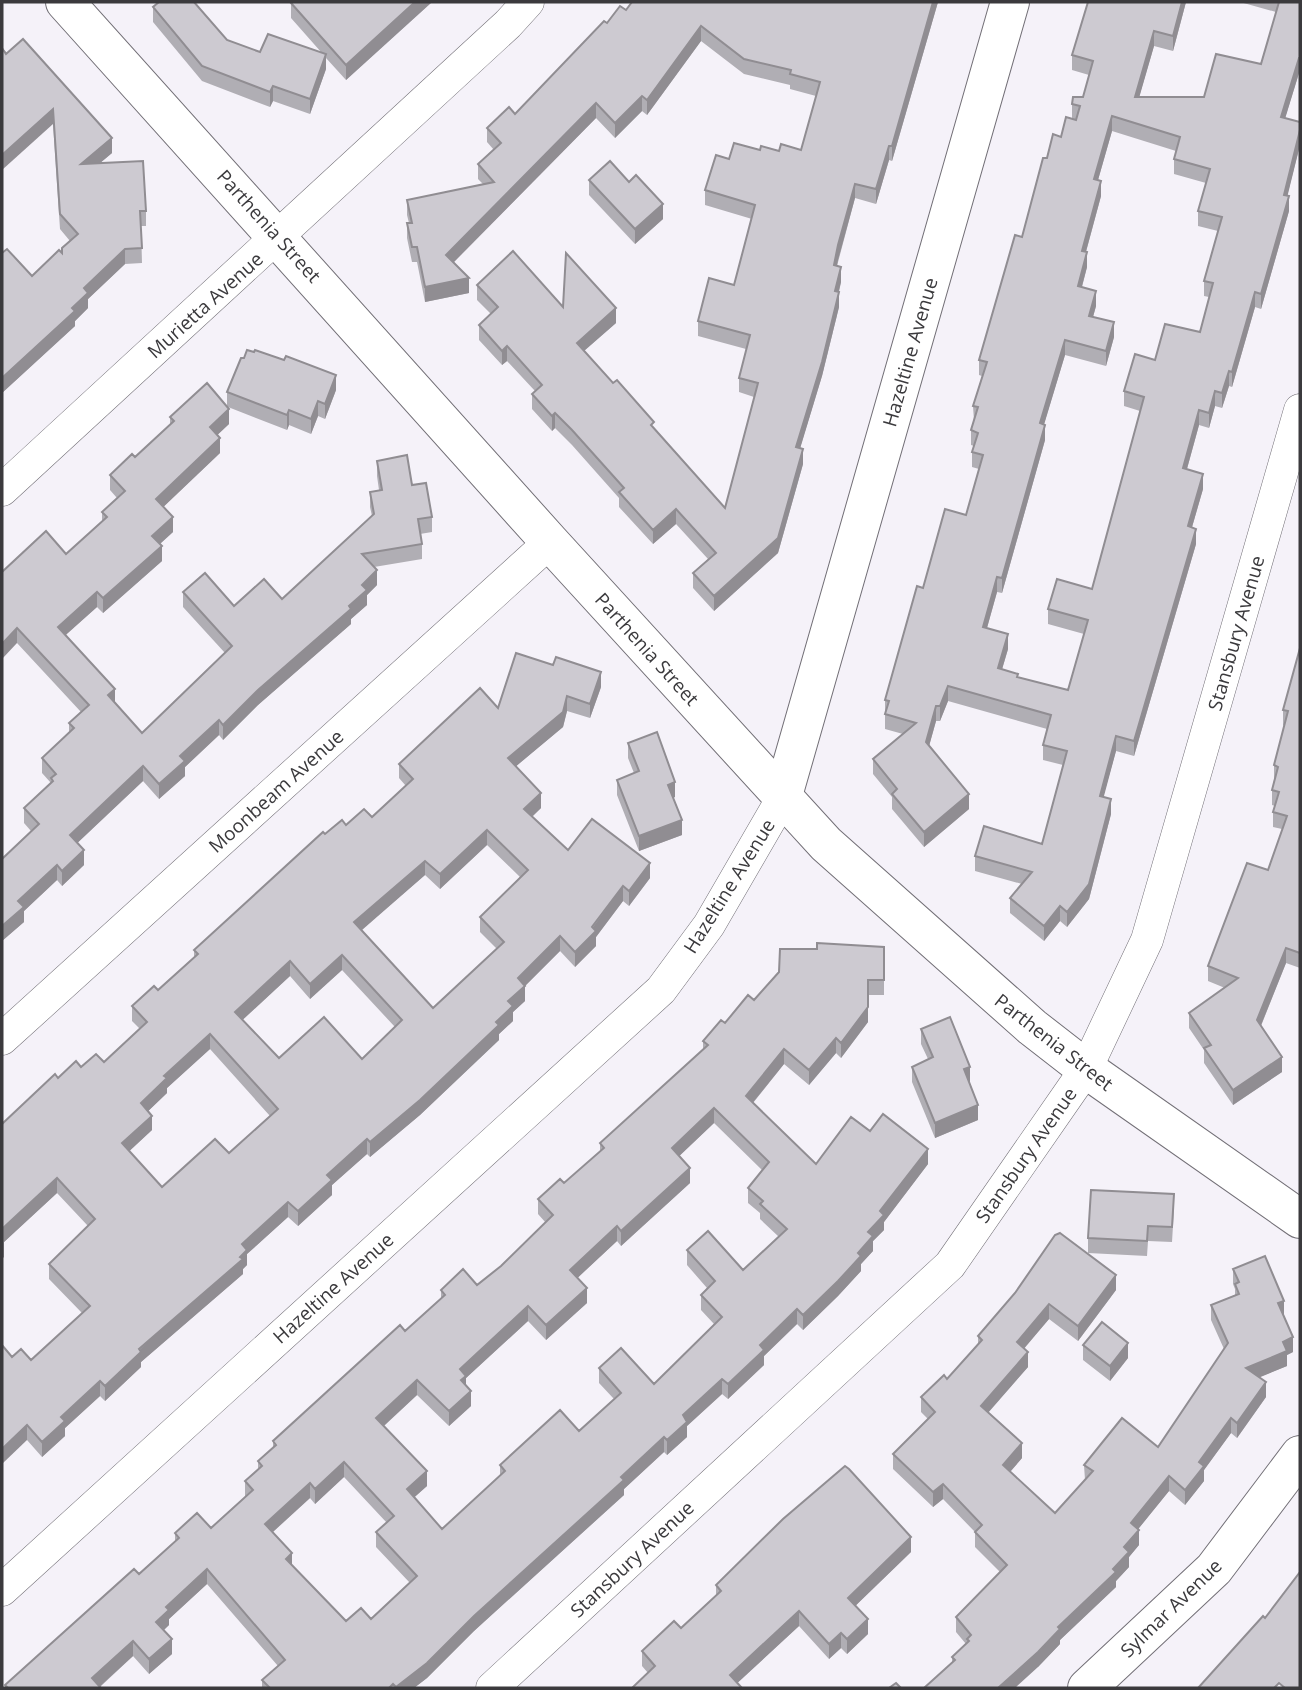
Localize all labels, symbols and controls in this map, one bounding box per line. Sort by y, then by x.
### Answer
street label: Parthenia Street [211,164,327,288]
street label: Murietta Avenue [142,246,268,364]
street label: Hazeltine Avenue [876,274,944,430]
street label: Stansbury Avenue [1201,552,1271,714]
street label: Parthenia Street [589,587,705,711]
street label: Moonbeam Avenue [203,723,349,859]
street label: Hazeltine Avenue [677,814,781,958]
street label: Parthenia Street [989,987,1119,1097]
street label: Stansbury Avenue [969,1082,1083,1228]
street label: Hazeltine Avenue [267,1227,399,1349]
street label: Stansbury Avenue [565,1495,699,1623]
street label: Sylmar Avenue [1115,1553,1227,1663]

